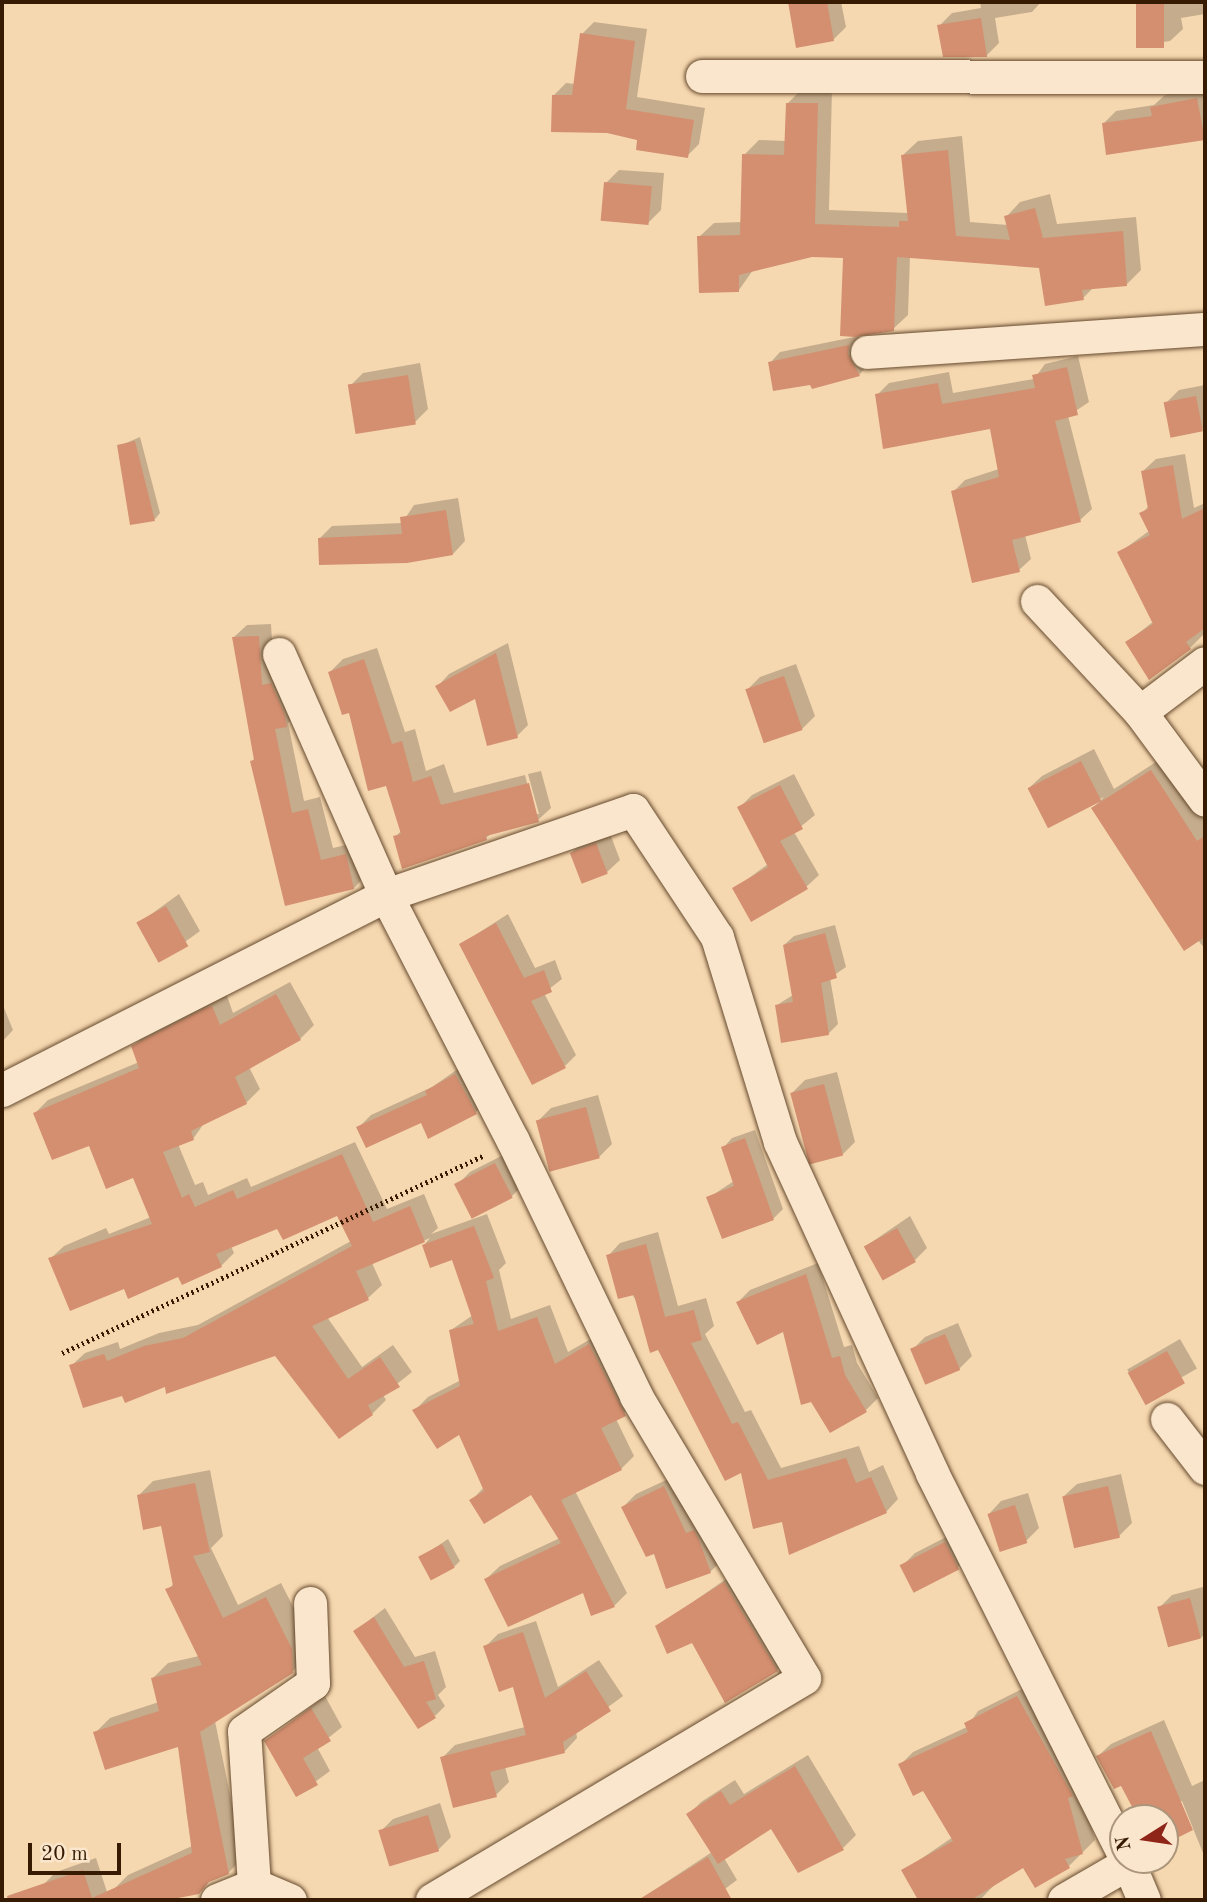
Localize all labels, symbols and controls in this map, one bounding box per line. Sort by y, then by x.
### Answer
north arrow [1109,1804,1179,1874]
scale bar [32,1828,124,1872]
text: N [1114,1834,1136,1852]
text: 20 m [41,1844,88,1865]

